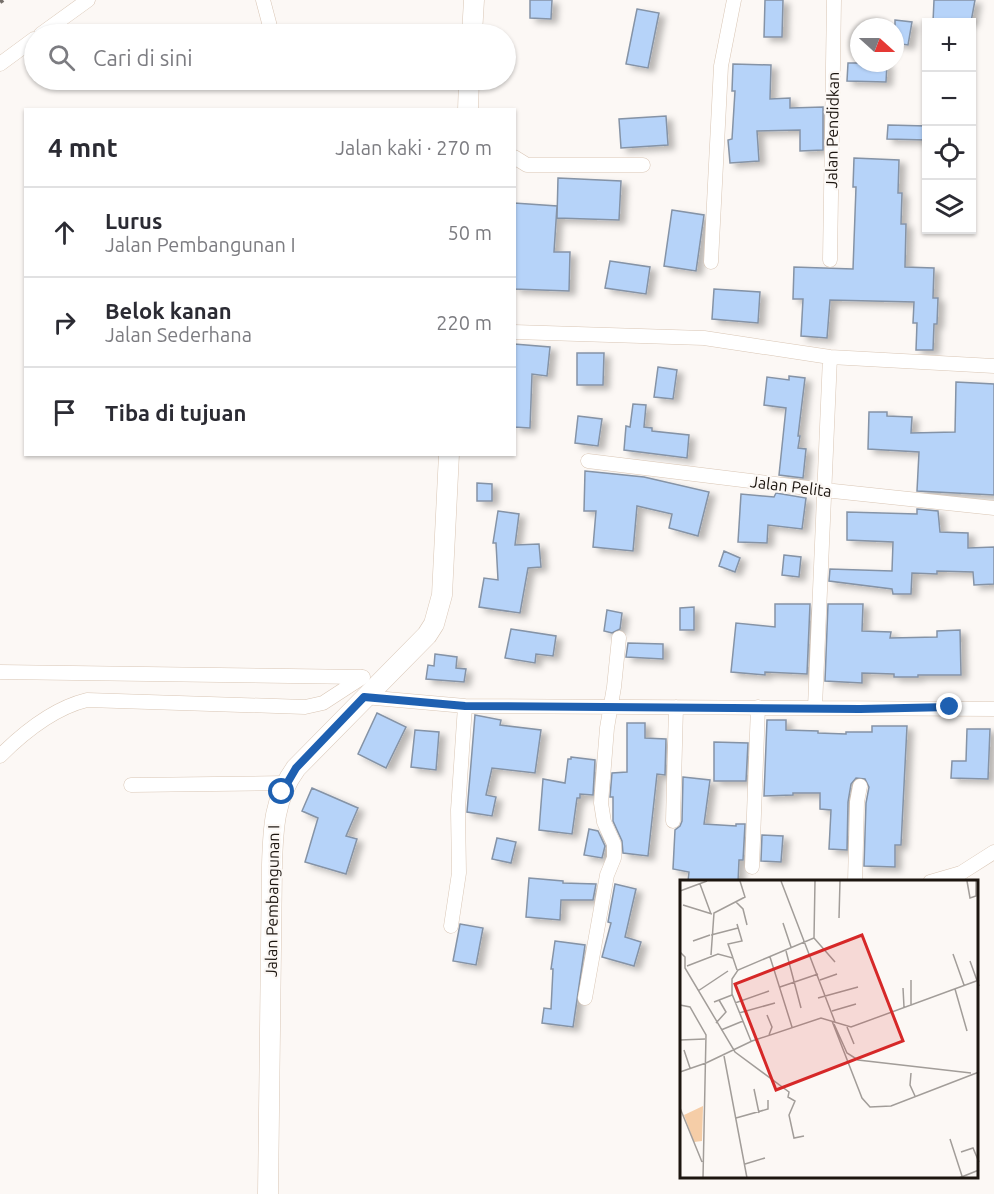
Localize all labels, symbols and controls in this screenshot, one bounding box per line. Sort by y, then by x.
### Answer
north arrow [850,18,904,72]
map controls [922,18,976,234]
button: + [922,18,976,72]
search box [24,24,516,90]
icon: search [45,41,78,74]
text: Cari di sini [93,45,193,70]
street label: Jalan Pendidkan [822,72,842,188]
button: − [922,72,976,126]
button: locate [922,126,976,180]
text: 4 mnt [48,133,118,162]
text: Jalan kaki · 270 m [335,136,492,159]
button: layers [922,180,976,234]
text: Lurus [105,208,162,233]
icon: ahead [48,216,81,249]
text: 50 m [448,221,492,244]
text: Jalan Pembangunan I [105,233,296,256]
text: Belok kanan [105,298,232,323]
icon: right [48,306,81,339]
text: 220 m [436,311,492,334]
text: Jalan Sederhana [105,323,252,346]
icon: arrive [48,396,81,429]
text: Tiba di tujuan [105,400,246,425]
street label: Jalan Pelita [749,472,833,500]
route end [936,693,962,719]
route start [268,778,294,804]
street label: Jalan Pembangunan I [262,825,282,977]
inset map [680,880,979,1179]

